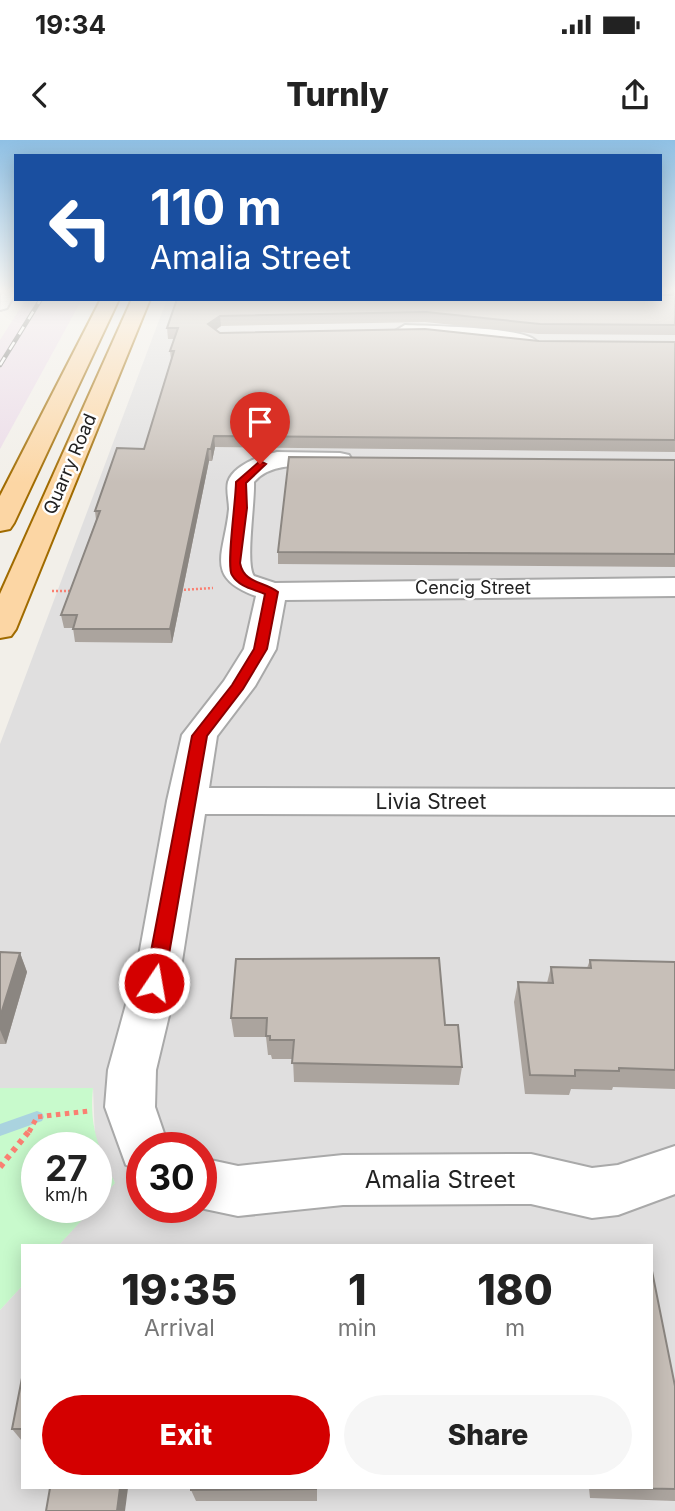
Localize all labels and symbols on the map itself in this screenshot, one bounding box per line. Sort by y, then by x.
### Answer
pin [230,392,290,464]
street label: Quarry Road [39,410,100,517]
street label: Cencig Street [415,577,531,598]
street label: Livia Street [376,789,487,814]
position arrow [117,946,191,1020]
speed limit sign: 30 [126,1132,217,1223]
street label: Amalia Street [365,1165,515,1194]

